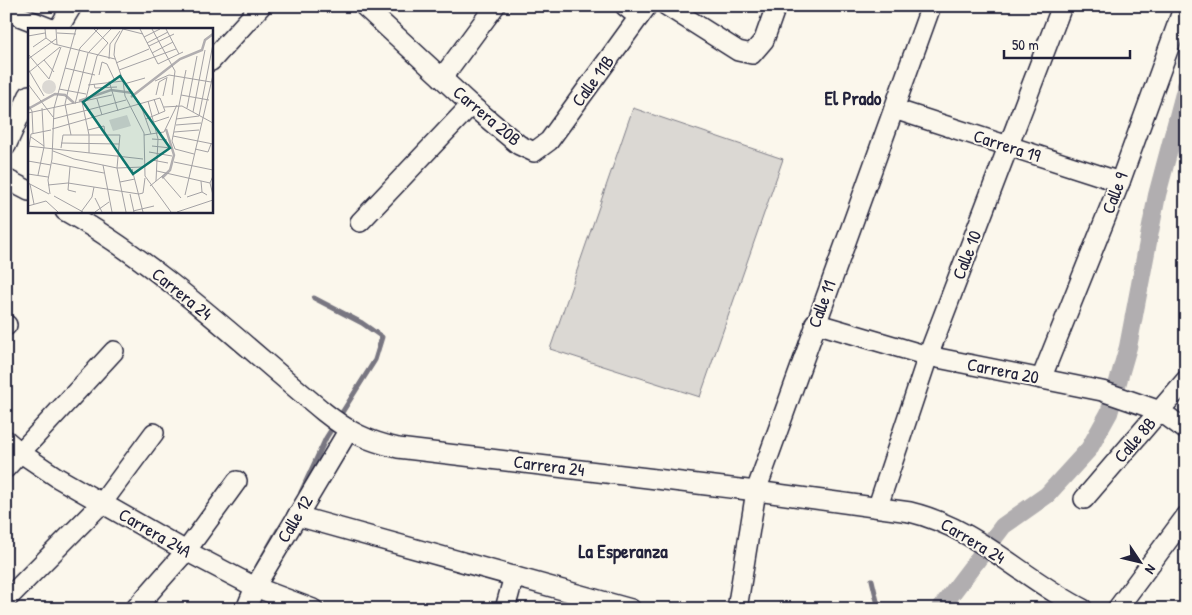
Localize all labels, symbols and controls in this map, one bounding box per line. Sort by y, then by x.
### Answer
inset map [28,28,212,212]
scale bar [1004,28,1131,60]
text: 50 m [1012,34,1039,55]
street label: Calle 11B [565,50,620,112]
street label: Carrera 20B [448,80,527,151]
district label: El Prado [825,85,882,111]
street label: Carrera 19 [970,123,1044,168]
street label: Calle 9 [1095,168,1134,217]
street label: Calle 10 [946,227,987,283]
street label: Carrera 24 [147,261,218,326]
street label: Calle 11 [801,277,842,331]
street label: Carrera 20 [965,351,1041,390]
street label: Calle 8B [1108,412,1161,468]
street label: Carrera 24 [512,449,586,482]
street label: Calle 12 [271,490,319,547]
street label: Carrera 24A [114,502,196,564]
street label: Carrera 24 [936,512,1010,570]
district label: La Esperanza [578,538,668,565]
north arrow [1114,538,1164,588]
text: N [1141,561,1161,579]

